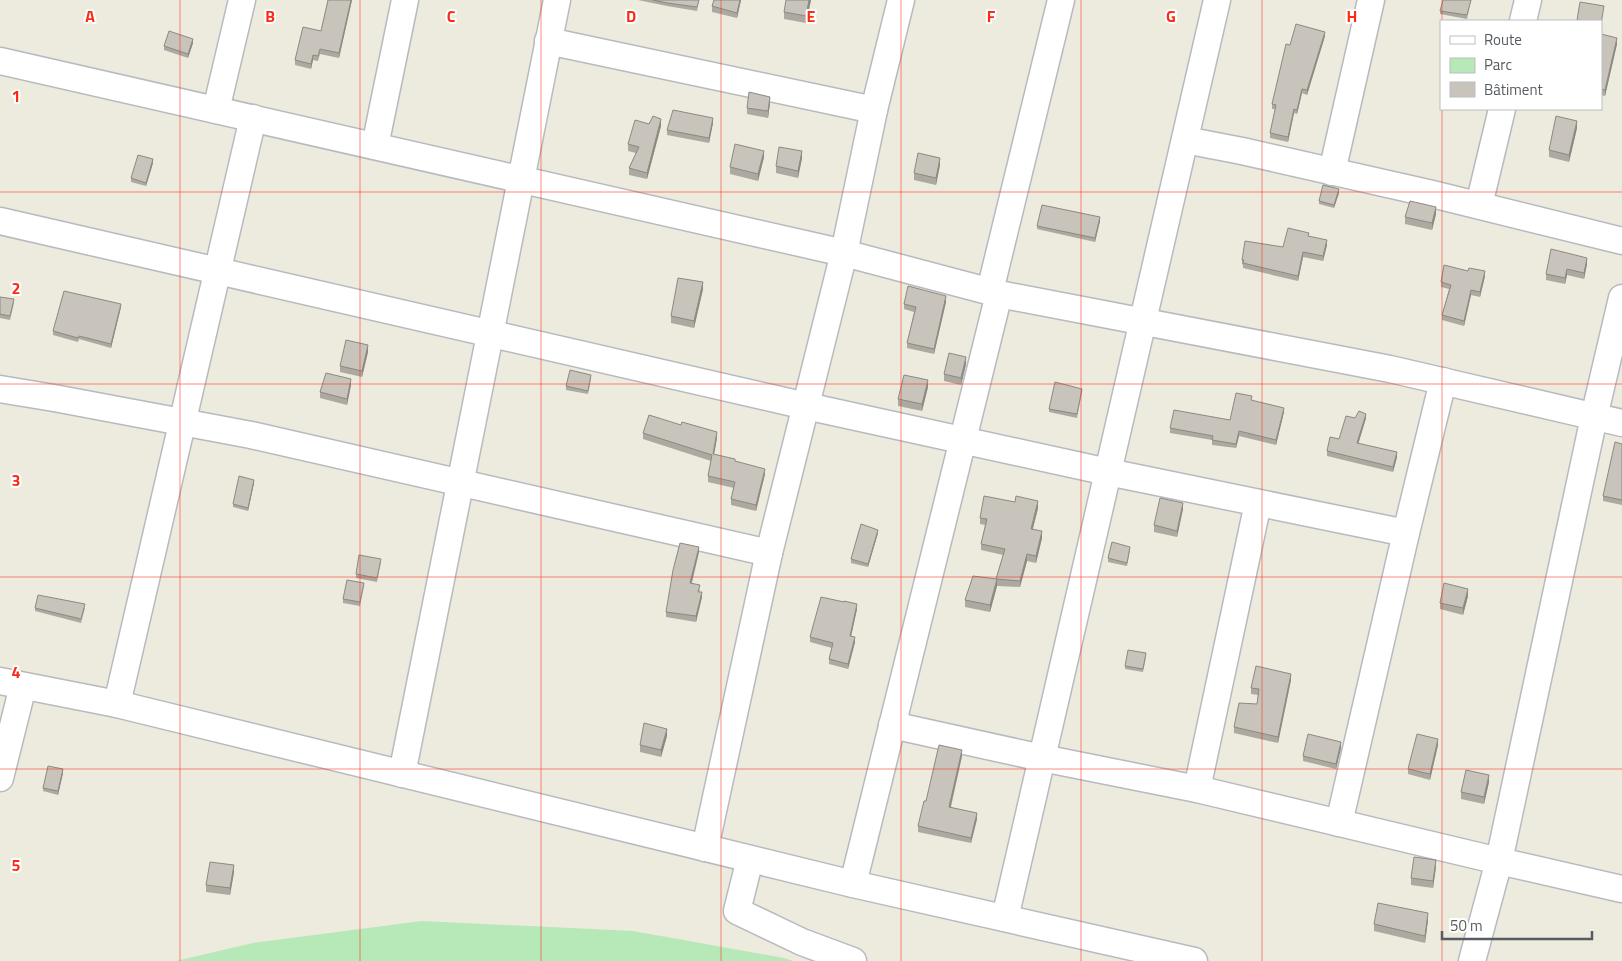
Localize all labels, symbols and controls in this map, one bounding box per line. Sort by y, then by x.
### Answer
text: A [85,4,95,28]
text: B [265,4,275,28]
text: C [447,4,456,28]
text: D [626,4,636,28]
text: E [807,4,816,28]
text: F [987,4,996,28]
text: G [1166,4,1176,28]
text: H [1347,4,1357,28]
legend [1440,20,1602,110]
text: Route [1484,28,1522,51]
text: Parc [1484,53,1512,76]
text: Bâtiment [1484,78,1543,101]
text: 1 [12,84,20,108]
text: 2 [12,276,20,300]
text: 3 [12,468,20,492]
text: 4 [12,660,21,684]
text: 5 [12,853,21,877]
scale bar [1442,908,1592,940]
text: 50 m [1450,914,1483,937]

